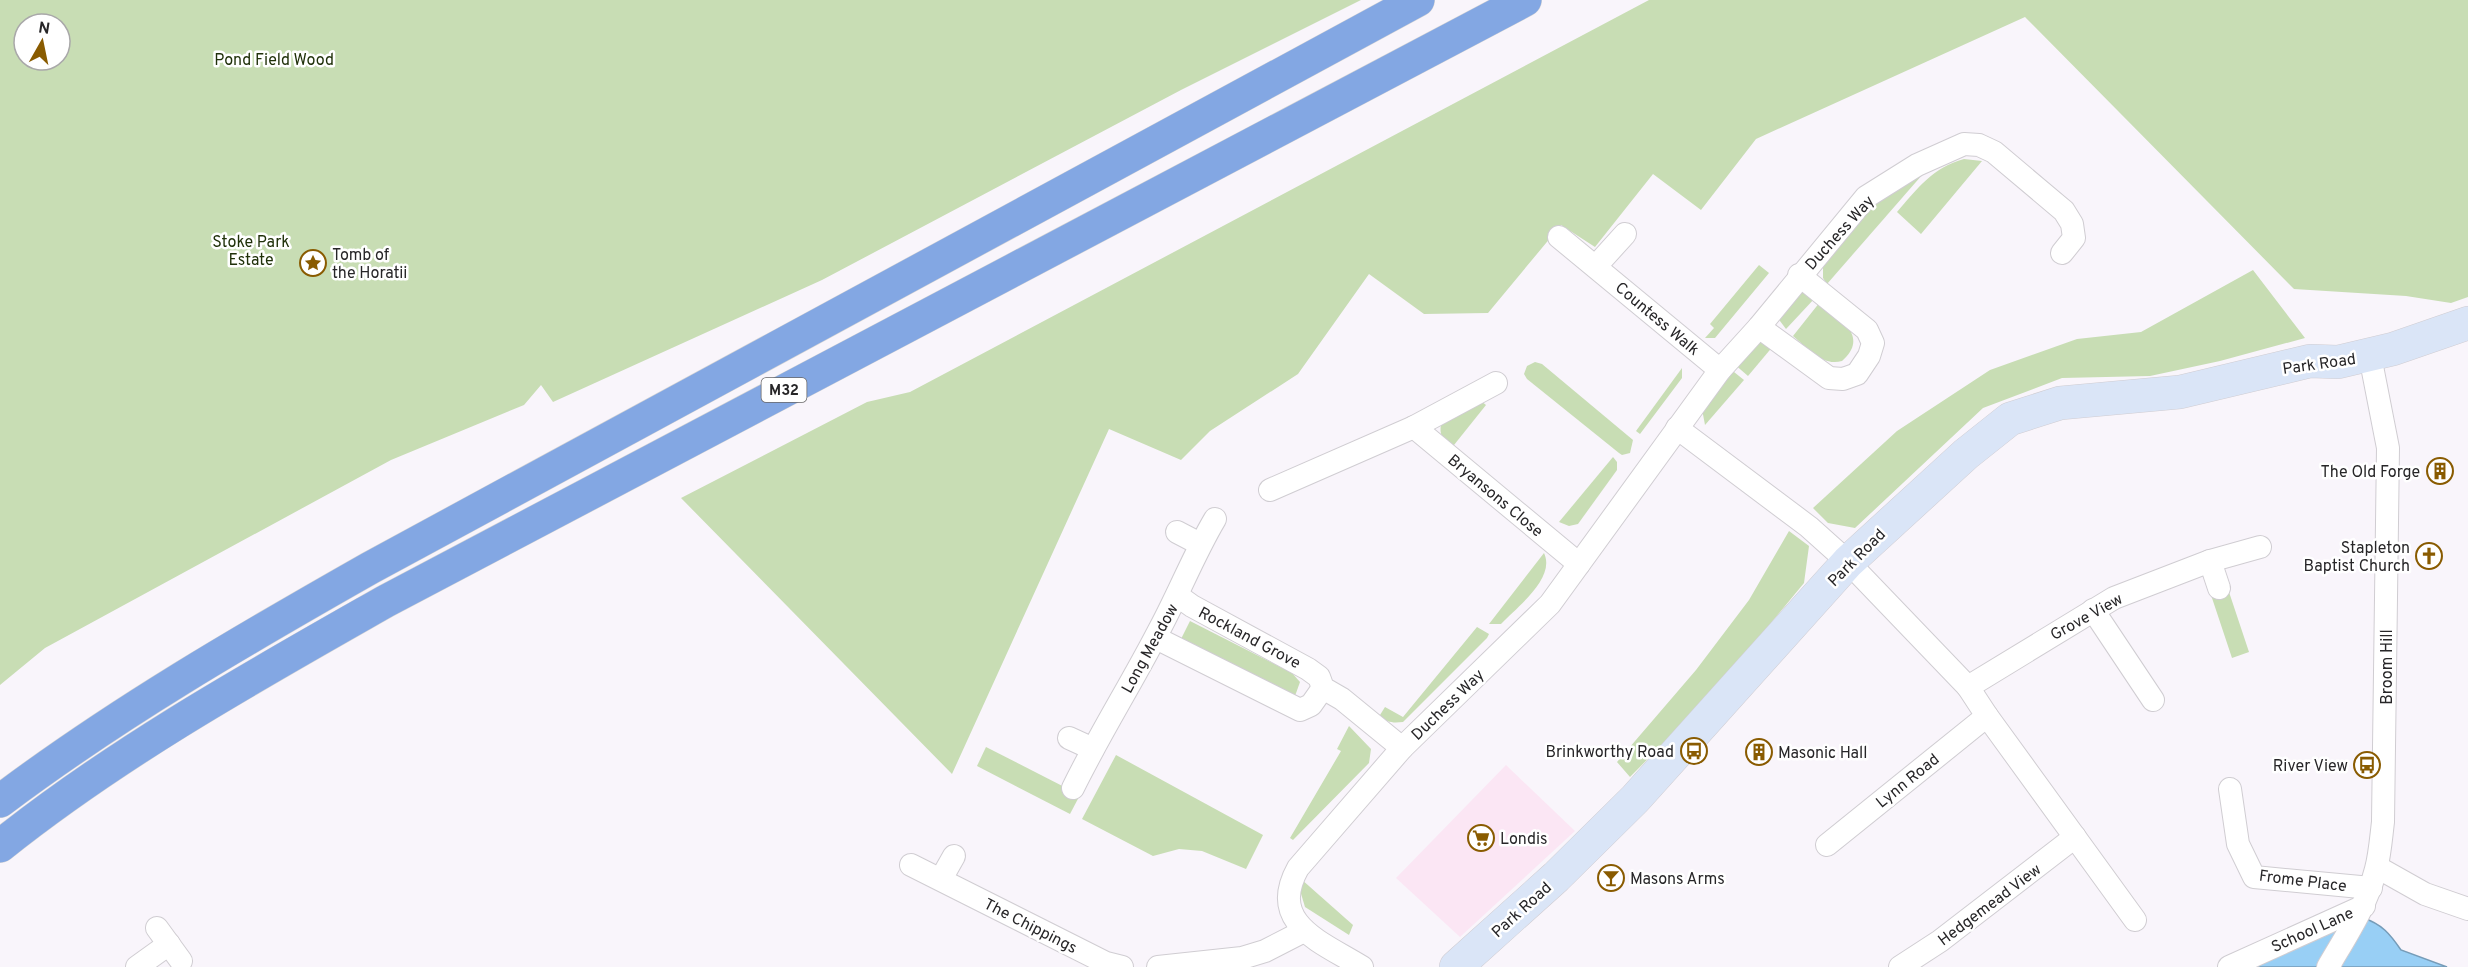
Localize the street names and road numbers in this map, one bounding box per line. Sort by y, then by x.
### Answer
street label: Duchess Way [1802,192,1879,275]
street label: Countess Walk [1610,278,1703,361]
street label: Park Road [2281,350,2357,380]
road number: M32 [762,378,806,402]
street label: Bryansons Close [1443,451,1546,542]
street label: Park Road [1824,525,1891,592]
street label: Grove View [2047,590,2127,646]
street label: Long Meadow [1118,601,1184,697]
street label: Rockland Grove [1194,603,1304,674]
street label: Broom Hill [2378,629,2398,705]
street label: Duchess Way [1408,666,1489,745]
street label: Lynn Road [1872,750,1944,813]
street label: Hedgemead View [1935,860,2046,951]
street label: Frome Place [2258,867,2348,897]
street label: Park Road [1488,878,1556,943]
street label: The Chippings [980,895,1080,959]
street label: School Lane [2269,904,2357,958]

